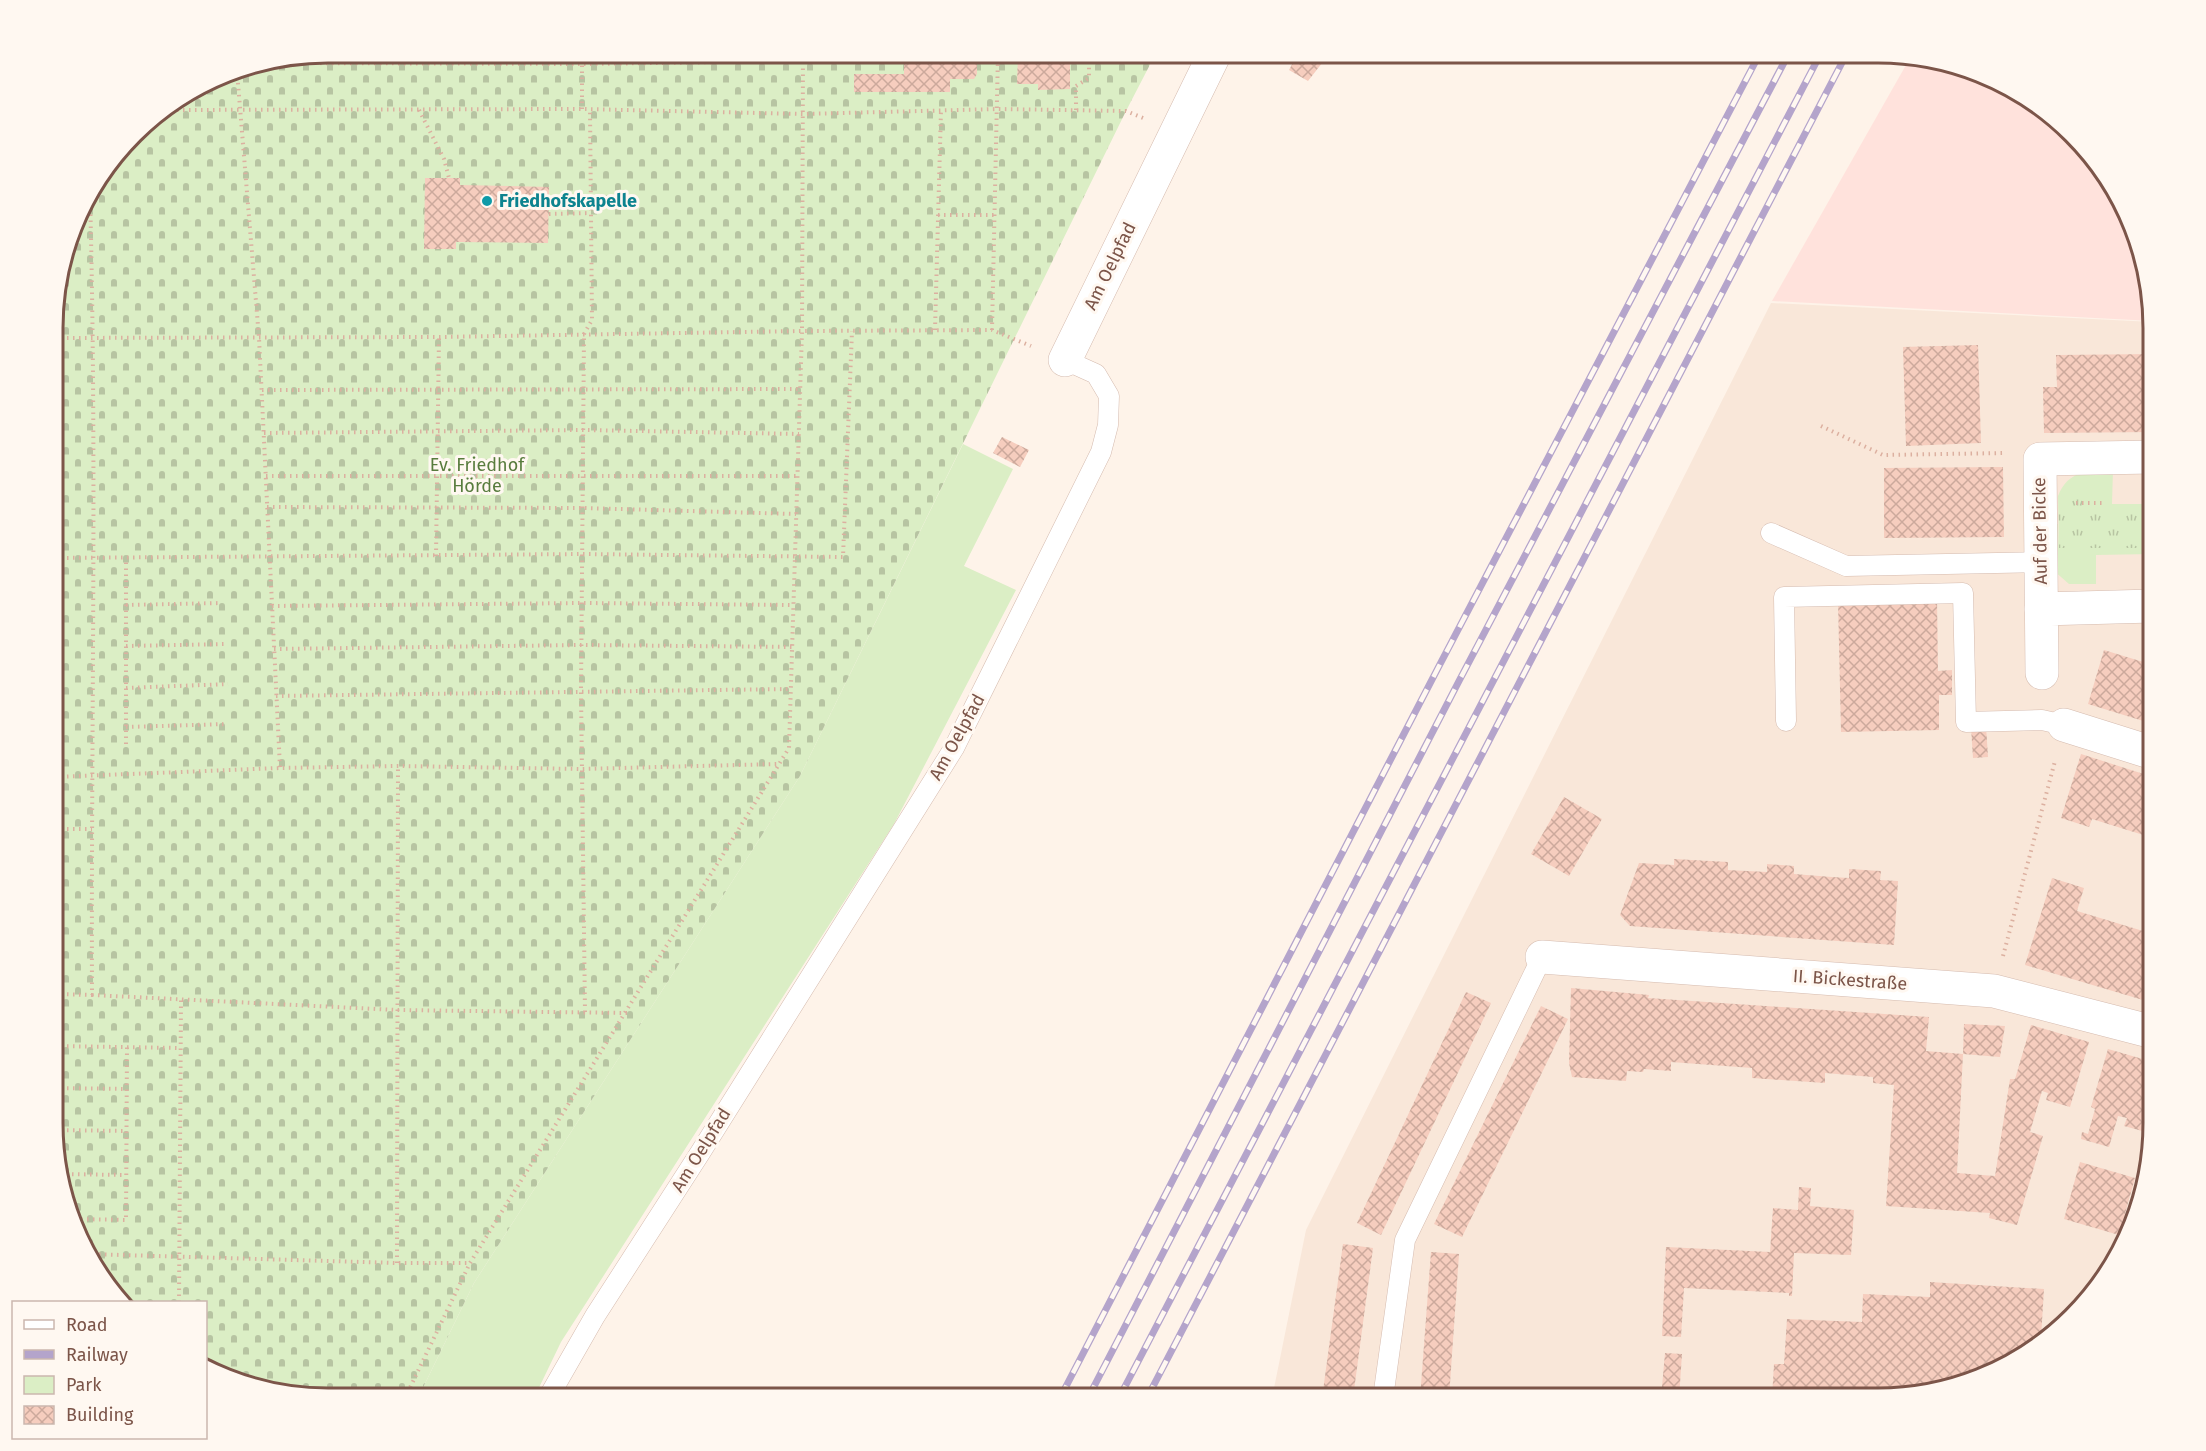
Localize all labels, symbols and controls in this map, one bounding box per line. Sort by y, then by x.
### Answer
place label: Friedhofskapelle [499,190,637,212]
marker: Friedhofskapelle [480,194,494,208]
street label: Am Oelpfad [1079,219,1141,313]
park label: Ev. Friedhof Hörde [430,454,526,497]
street label: Auf der Bicke [2028,477,2052,585]
street label: Am Oelpfad [924,690,990,784]
street label: II. Bickestraße [1792,965,1908,995]
street label: Am Oelpfad [667,1104,735,1196]
legend [12,1301,207,1439]
text: Road [66,1314,108,1336]
text: Railway [66,1344,128,1366]
text: Park [66,1374,102,1396]
text: Building [66,1404,134,1426]

